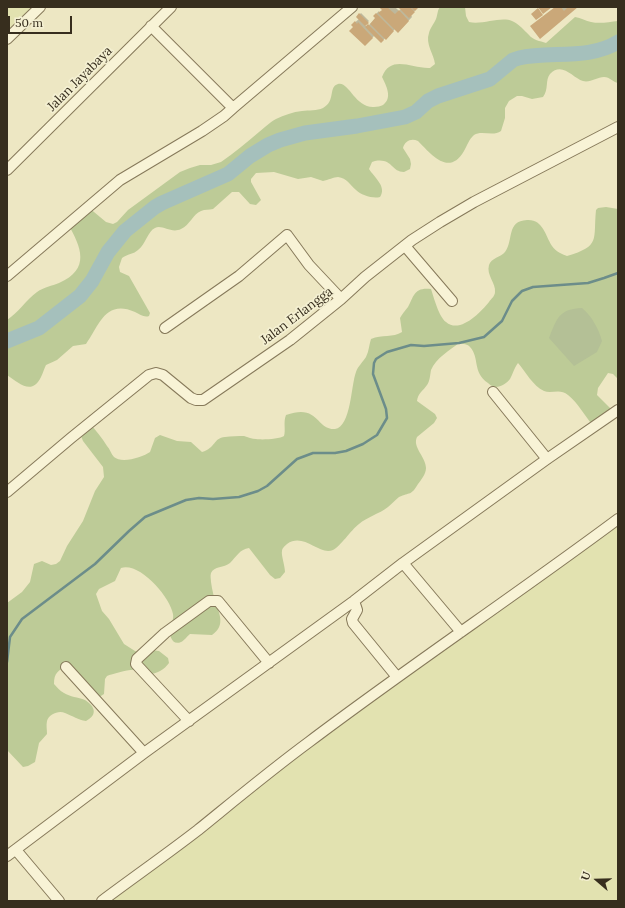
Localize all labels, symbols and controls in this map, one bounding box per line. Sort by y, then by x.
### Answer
scale bar [10,8,74,34]
text: 50 m [15,15,43,30]
street label: Jalan Jayabaya [44,43,116,115]
street label: Jalan Erlangga [258,284,336,348]
north arrow [577,860,617,900]
text: U [578,870,594,882]

